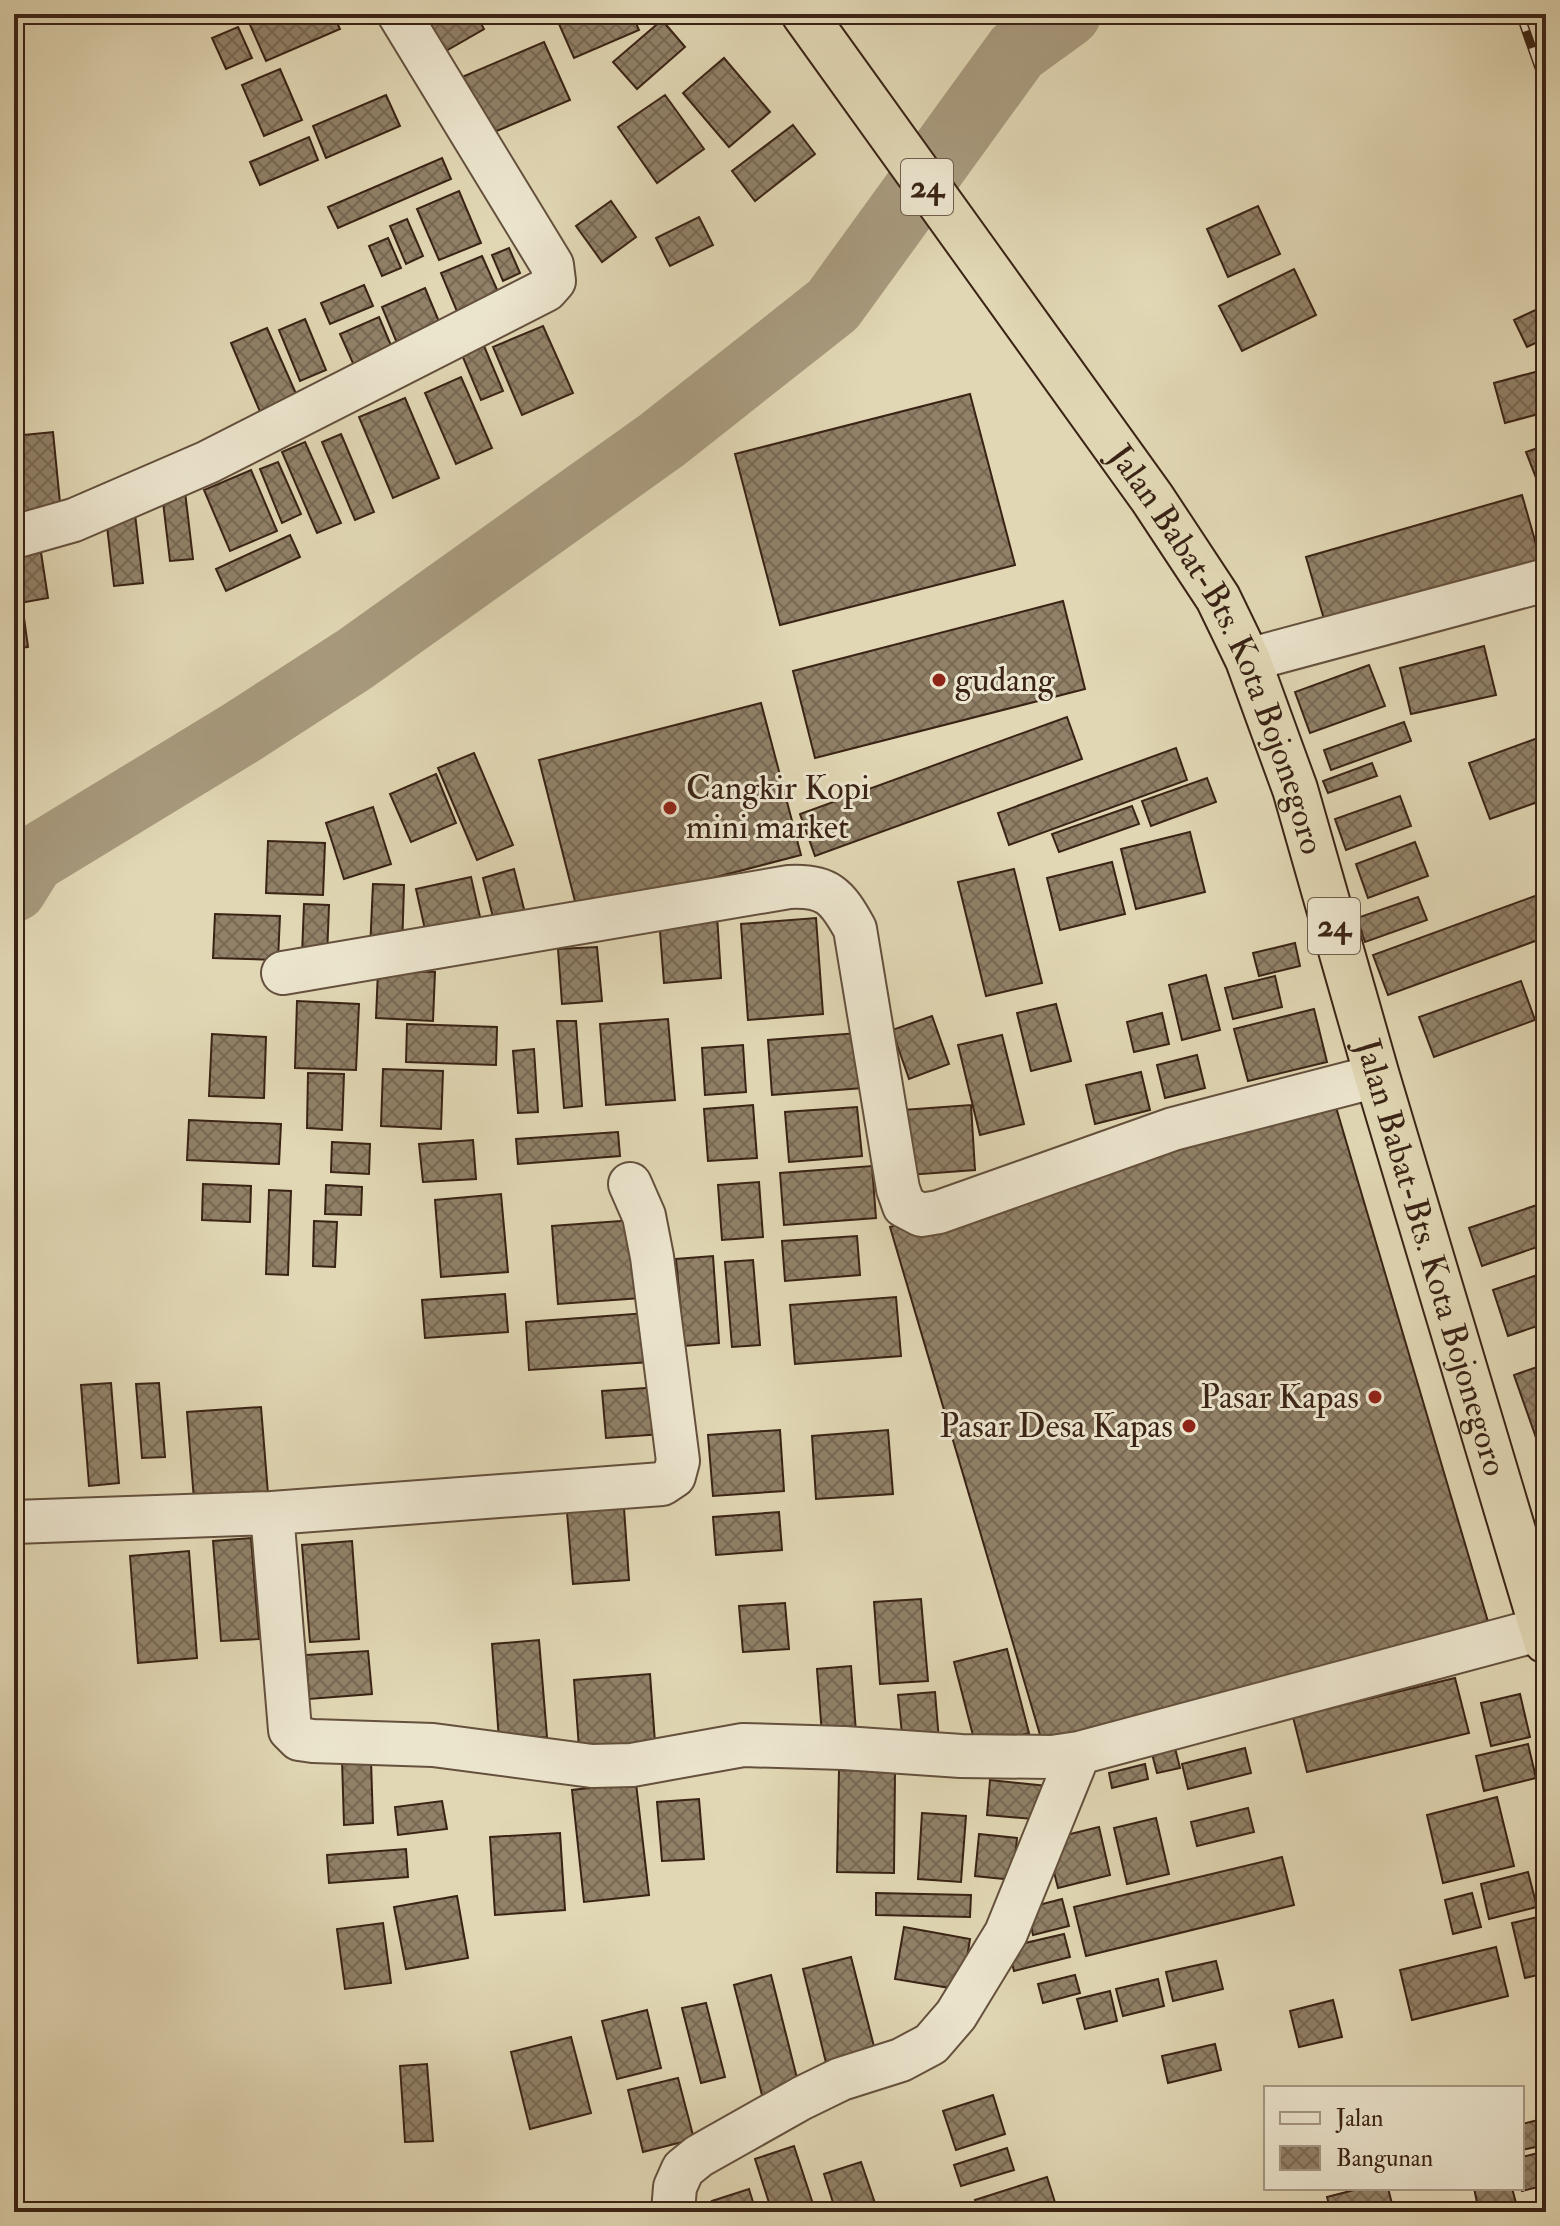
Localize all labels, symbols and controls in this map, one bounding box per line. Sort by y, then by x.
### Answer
road number: 24 [901,159,953,215]
street label: Jalan Babat-Bts. Kota Bojonegoro [1098,435,1334,859]
place label: gudang [955,659,1056,702]
marker: gudang [930,671,948,689]
place label: Cangkir Kopi mini market [686,767,870,849]
marker: Cangkir Kopi mini market [661,799,679,817]
road number: 24 [1308,898,1360,954]
street label: Jalan Babat-Bts. Kota Bojonegoro [1346,1033,1517,1481]
place label: Pasar Kapas [1200,1376,1359,1419]
marker: Pasar Kapas [1366,1388,1384,1406]
place label: Pasar Desa Kapas [939,1405,1173,1448]
marker: Pasar Desa Kapas [1180,1417,1198,1435]
legend [1264,2086,1524,2190]
text: Jalan [1335,2103,1383,2134]
text: Bangunan [1336,2143,1433,2174]

